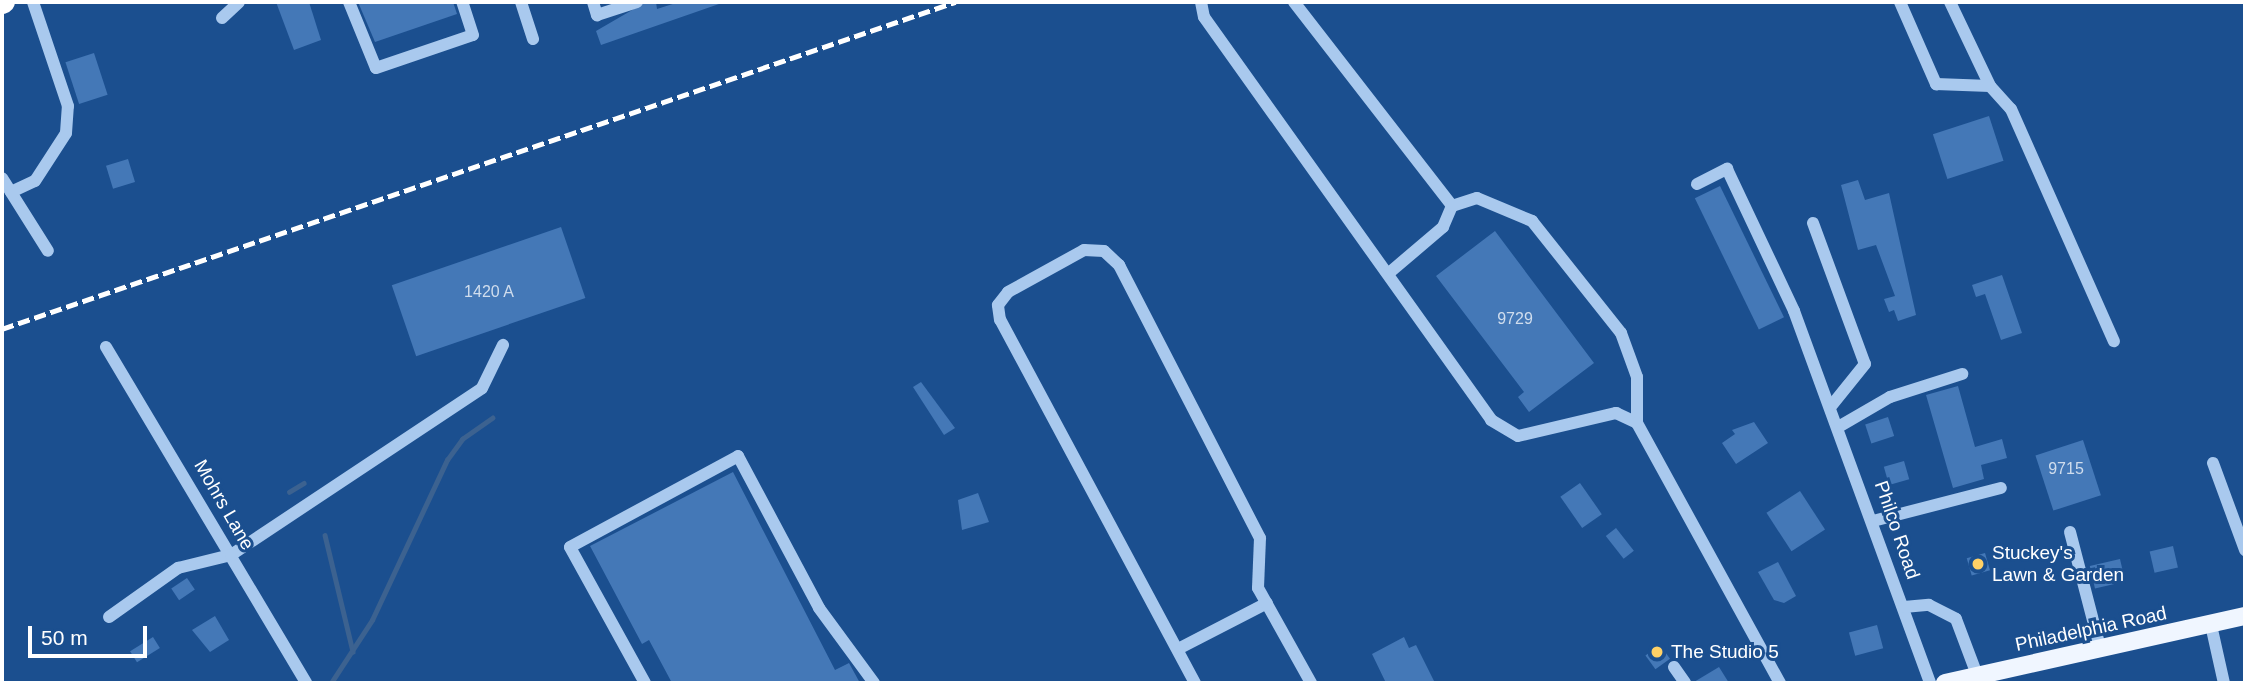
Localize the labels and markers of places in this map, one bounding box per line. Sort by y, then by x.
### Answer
place label: Stuckey's Lawn & Garden [1992,542,2124,586]
marker: Stuckey's Lawn & Garden [1970,556,1986,572]
place label: The Studio 5 [1671,641,1779,663]
marker: The Studio 5 [1649,644,1665,660]

